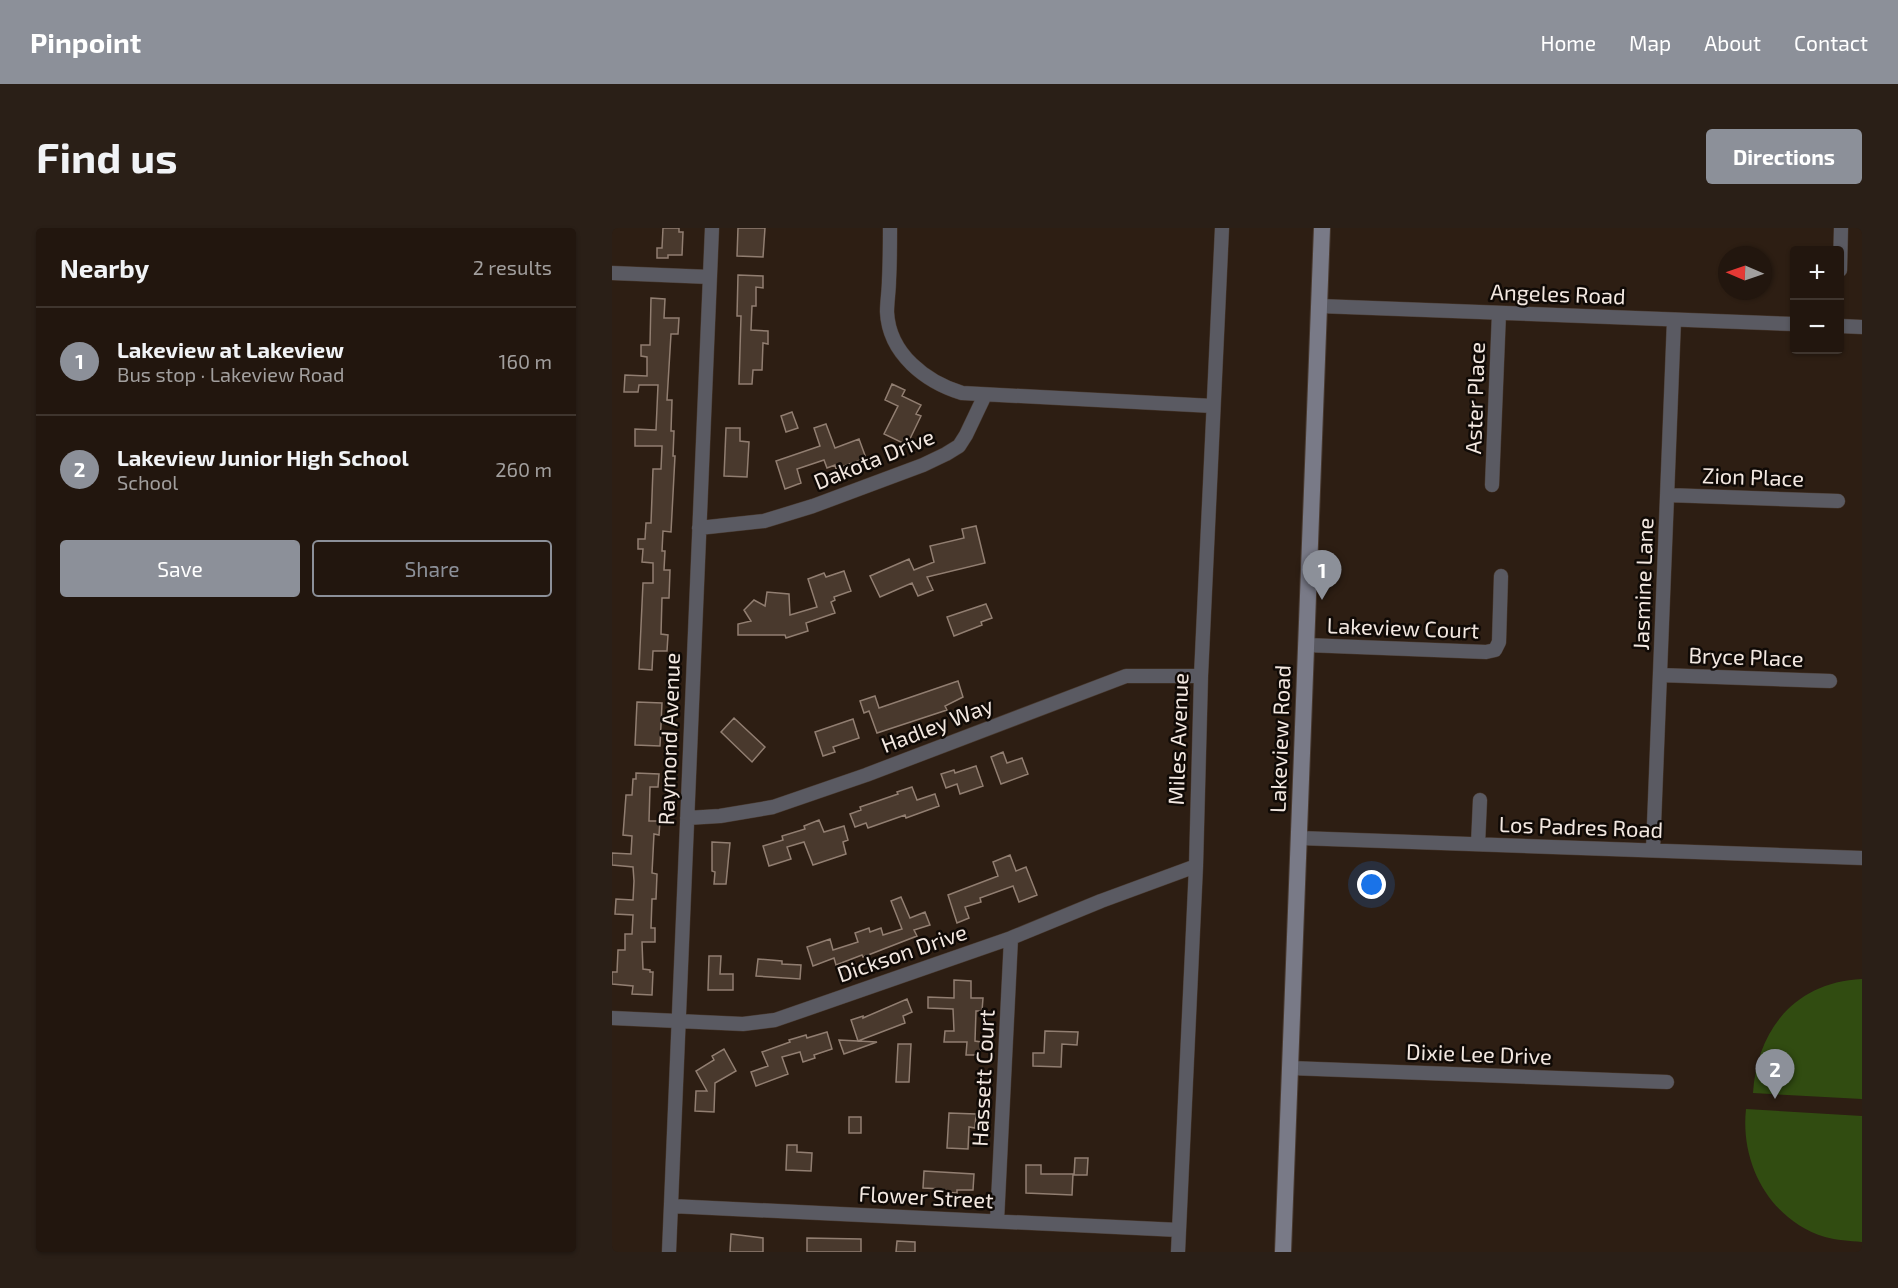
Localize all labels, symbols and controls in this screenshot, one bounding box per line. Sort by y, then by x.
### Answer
text: Pinpoint [30,25,141,59]
text: Home [1540,30,1596,55]
text: Map [1629,30,1671,55]
text: About [1704,30,1761,55]
text: Contact [1794,30,1868,55]
button: Directions [1706,129,1862,184]
text: Find us [36,131,178,181]
north arrow [1718,246,1772,300]
map controls [1790,246,1844,354]
button: + [1790,246,1844,300]
text: Nearby [60,252,149,283]
text: 2 results [473,255,552,279]
street label: Angeles Road [1490,278,1626,308]
button: − [1790,300,1844,354]
text: Lakeview at Lakeview [117,336,344,362]
street label: Aster Place [1459,341,1489,455]
text: 1 [75,349,84,373]
text: 160 m [499,349,552,373]
text: Bus stop · Lakeview Road [117,362,345,386]
street label: Dakota Drive [810,422,938,494]
text: Lakeview Junior High School [117,444,409,470]
text: 2 [74,457,85,481]
text: 260 m [495,457,552,481]
street label: Zion Place [1702,461,1805,491]
text: School [117,470,178,494]
street label: Jasmine Lane [1627,517,1657,651]
button: Save [60,540,300,597]
button: Share [312,540,552,597]
pin: 1 [1302,550,1342,600]
street label: Lakeview Court [1326,611,1480,643]
street label: Bryce Place [1688,641,1804,671]
street label: Raymond Avenue [652,652,684,826]
street label: Lakeview Road [1263,664,1295,813]
street label: Miles Avenue [1162,672,1192,806]
street label: Hadley Way [877,691,997,757]
street label: Los Padres Road [1498,810,1664,842]
your location [1357,870,1386,899]
street label: Dickson Drive [833,918,970,986]
street label: Hassett Court [965,1009,999,1147]
street label: Dixie Lee Drive [1406,1037,1552,1069]
pin: 2 [1756,1050,1794,1099]
street label: Flower Street [858,1179,994,1213]

